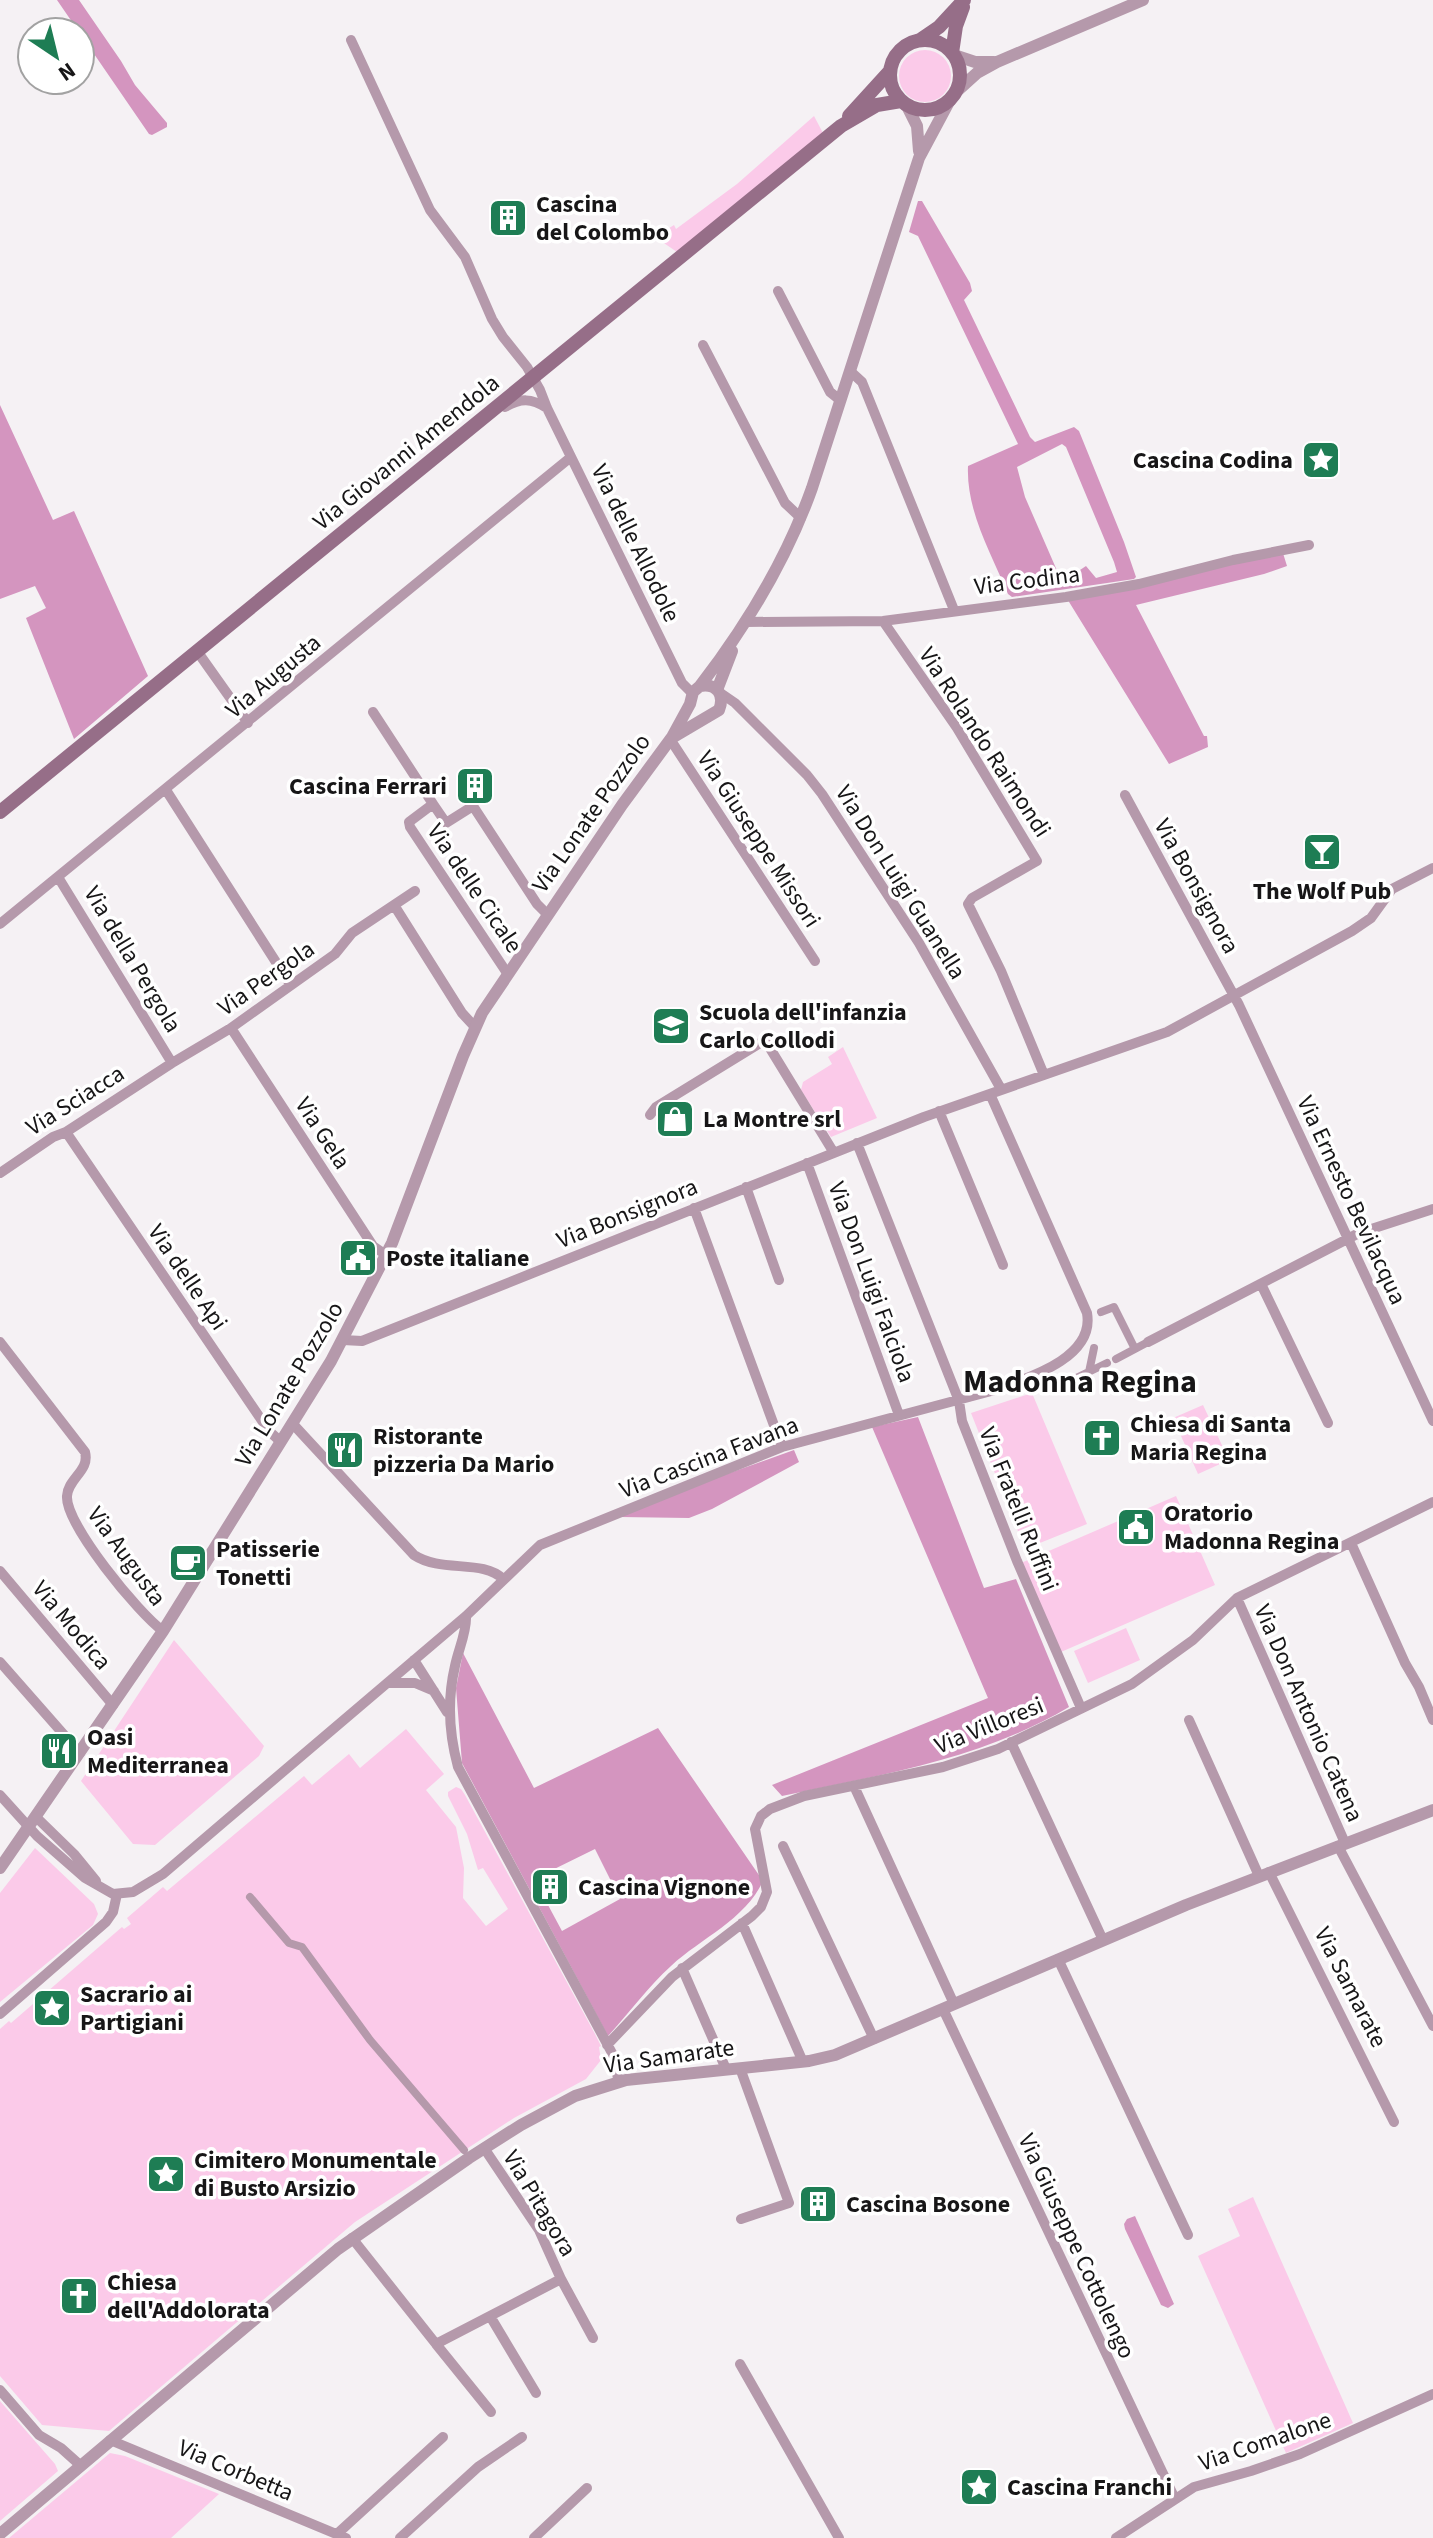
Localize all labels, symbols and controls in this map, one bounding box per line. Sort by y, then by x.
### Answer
north arrow [16,16,96,96]
text: N [52,54,82,89]
place label: Cascina del Colombo [536,187,669,250]
building icon: Cascina del Colombo [487,197,529,239]
street label: Via Giovanni Amendola [306,366,507,539]
place icon: Cascina Codina [1300,439,1342,481]
place label: Cascina Codina [1133,443,1293,478]
street label: Via delle Allodole [582,458,689,628]
street label: Via Codina [972,557,1082,604]
street label: Via Augusta [218,626,329,727]
street label: Via Rolando Raimondi [910,640,1059,844]
street label: Via Lonate Pozzolo [523,727,659,900]
street label: Via Giuseppe Missori [688,744,829,935]
building icon: Cascina Ferrari [454,765,496,807]
place label: Cascina Ferrari [289,769,447,804]
street label: Via Don Luigi Guanella [827,778,975,986]
street label: Via Bonsignora [1145,812,1248,960]
street label: Via delle Cicale [418,816,531,960]
bar icon: The Wolf Pub [1301,831,1343,873]
place label: The Wolf Pub [1253,874,1391,909]
street label: Via della Pergola [75,879,190,1039]
street label: Via Pergola [211,932,322,1025]
place label: Scuola dell'infanzia Carlo Collodi [699,995,907,1058]
school or university icon: Scuola dell'infanzia Carlo Collodi [650,1005,692,1047]
street label: Via Sciacca [19,1056,131,1144]
street label: Via Gela [286,1090,359,1176]
street label: Via Ernesto Bevilacqua [1288,1090,1415,1310]
shop icon: La Montre srl [654,1098,696,1140]
place label: La Montre srl [703,1102,841,1137]
street label: Via Bonsignora [551,1169,703,1258]
street label: Via Don Luigi Falciola [819,1177,924,1387]
street label: Via delle Api [139,1217,236,1337]
public building icon: Poste italiane [337,1237,379,1279]
place label: Poste italiane [386,1241,529,1276]
street label: Via Lonate Pozzolo [226,1295,353,1473]
district label: Madonna Regina [963,1359,1197,1405]
street label: Via Cascina Favana [615,1407,804,1508]
place label: Chiesa di Santa Maria Regina [1130,1407,1291,1470]
church icon: Chiesa di Santa Maria Regina [1081,1417,1123,1459]
place label: Ristorante pizzeria Da Mario [373,1419,554,1482]
street label: Via Fratelli Ruffini [970,1422,1067,1597]
restaurant icon: Ristorante pizzeria Da Mario [324,1429,366,1471]
place label: Oratorio Madonna Regina [1164,1496,1339,1559]
street label: Via Augusta [78,1499,175,1613]
public building icon: Oratorio Madonna Regina [1115,1506,1157,1548]
place label: Patisserie Tonetti [216,1532,320,1595]
cafe icon: Patisserie Tonetti [167,1542,209,1584]
street label: Via Modica [24,1573,120,1678]
street label: Via Don Antonio Catena [1245,1599,1372,1828]
street label: Via Villoresi [929,1688,1049,1763]
place label: Oasi Mediterranea [87,1720,229,1783]
restaurant icon: Oasi Mediterranea [38,1730,80,1772]
building icon: Cascina Vignone [529,1866,571,1908]
place label: Cascina Vignone [578,1870,750,1905]
street label: Via Samarate [1305,1921,1396,2054]
place label: Sacrario ai Partigiani [80,1977,192,2040]
place icon: Sacrario ai Partigiani [31,1987,73,2029]
street label: Via Samarate [602,2030,737,2083]
street label: Via Giuseppe Cottolengo [1009,2128,1144,2365]
place label: Cimitero Monumentale di Busto Arsizio [194,2143,437,2206]
street label: Via Pitagora [494,2143,585,2263]
place icon: Cimitero Monumentale di Busto Arsizio [145,2153,187,2195]
building icon: Cascina Bosone [797,2183,839,2225]
place label: Cascina Bosone [846,2187,1010,2222]
place label: Chiesa dell'Addolorata [107,2265,270,2328]
church icon: Chiesa dell'Addolorata [58,2275,100,2317]
street label: Via Comalone [1194,2402,1336,2480]
street label: Via Corbetta [173,2430,299,2510]
place icon: Cascina Franchi [958,2466,1000,2508]
place label: Cascina Franchi [1007,2470,1172,2505]

